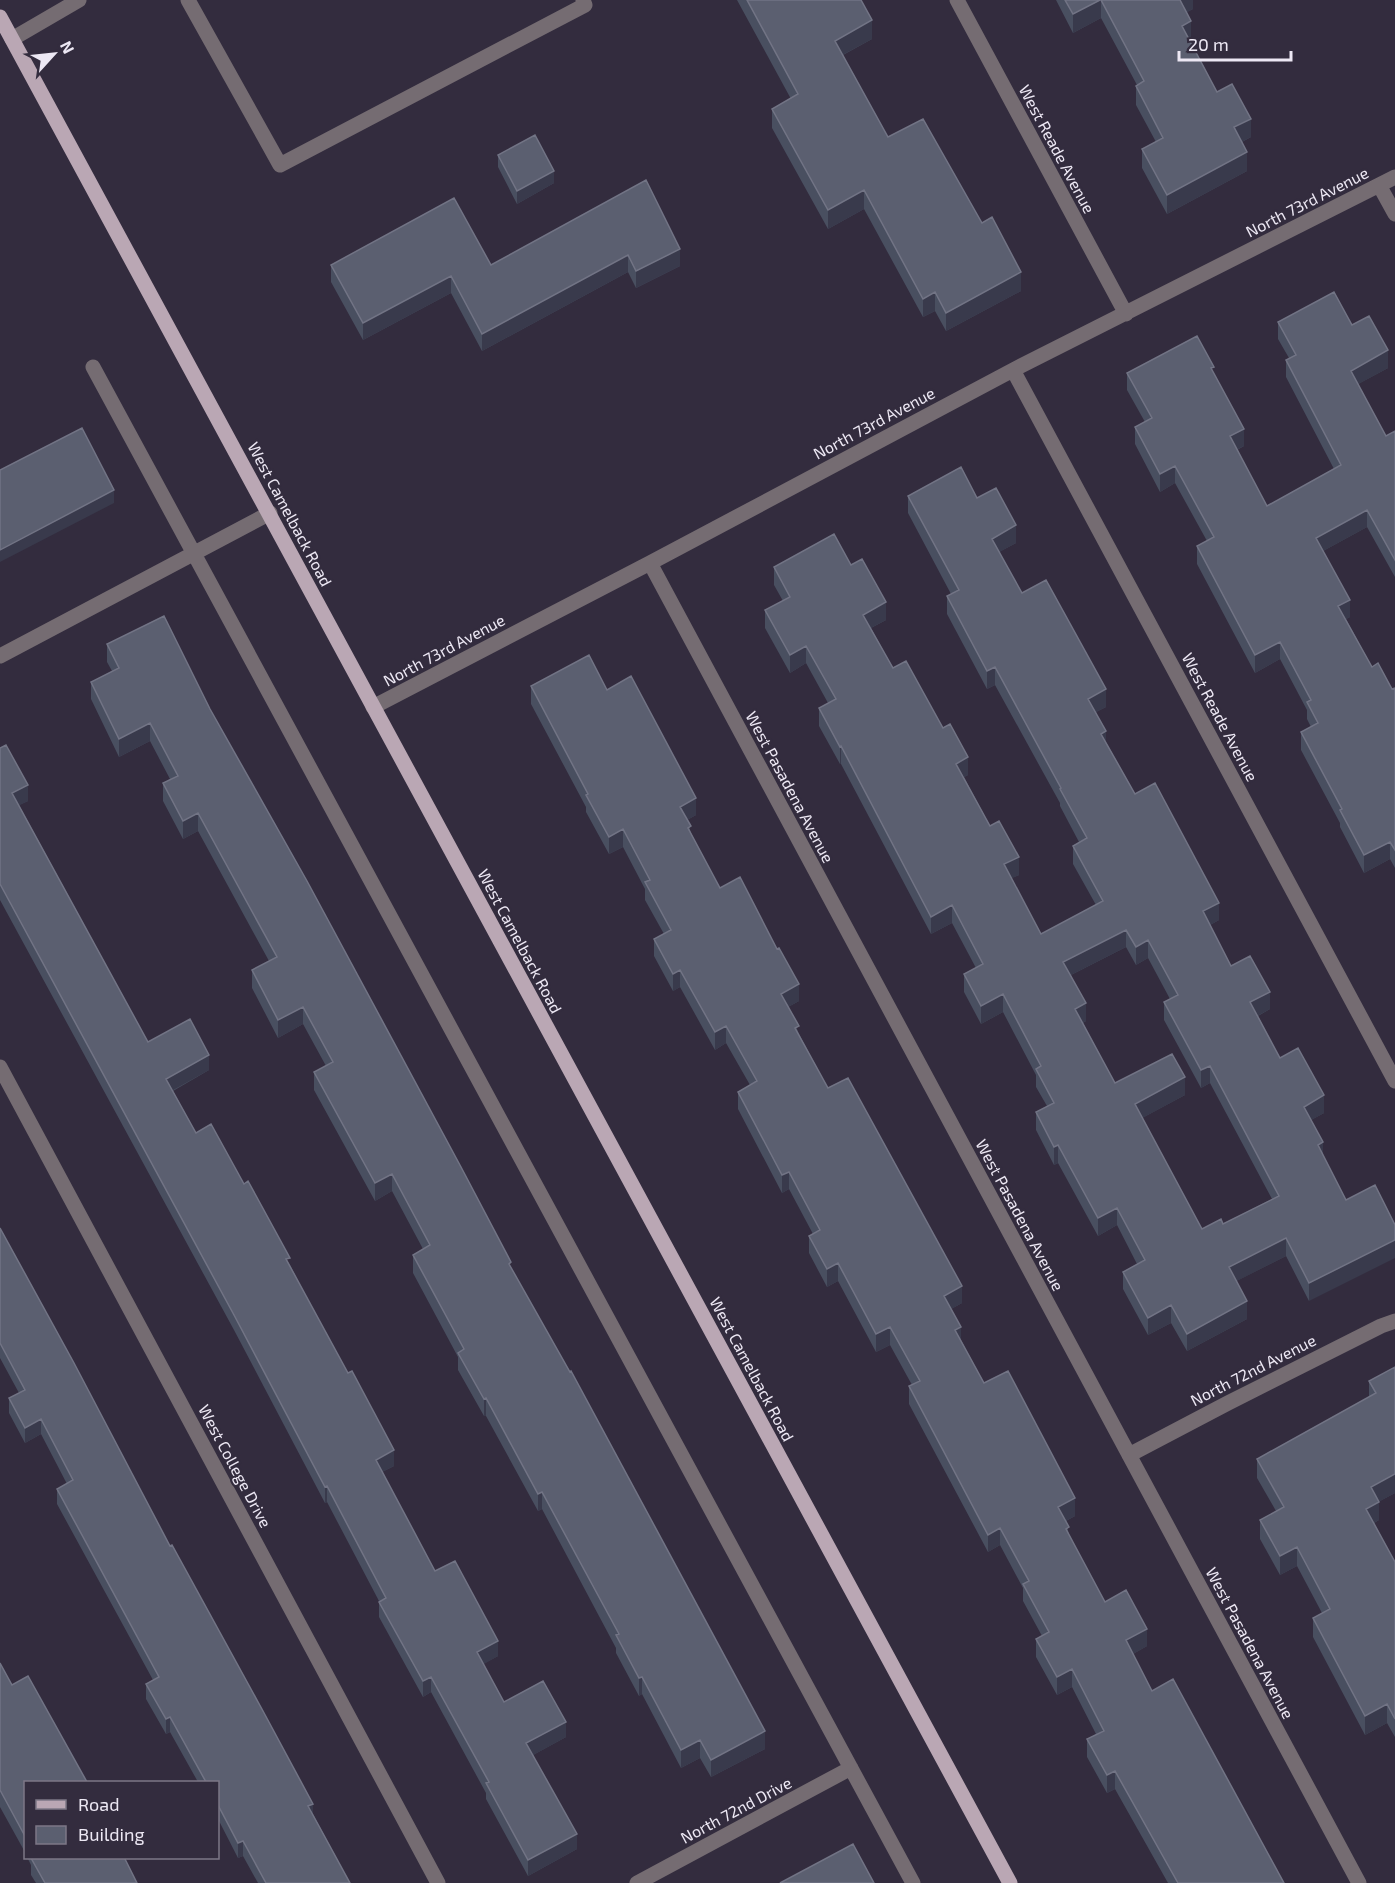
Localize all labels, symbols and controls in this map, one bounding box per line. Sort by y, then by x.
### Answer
north arrow [24,24,84,84]
scale bar [1179,24,1292,62]
text: 20 m [1188,33,1229,55]
text: N [57,37,79,56]
street label: West Reade Avenue [1015,81,1099,216]
street label: North 73rd Avenue [1242,162,1371,241]
street label: North 73rd Avenue [810,382,938,463]
street label: West Camelback Road [244,438,337,589]
street label: North 73rd Avenue [380,609,508,690]
street label: West Reade Avenue [1178,649,1262,784]
street label: West Pasadena Avenue [742,708,838,866]
street label: West Camelback Road [474,865,567,1016]
street label: West Pasadena Avenue [972,1136,1068,1294]
street label: West Camelback Road [706,1293,799,1444]
street label: North 72nd Avenue [1187,1330,1319,1409]
street label: West College Drive [195,1401,276,1531]
street label: West Pasadena Avenue [1202,1564,1298,1722]
street label: North 72nd Drive [677,1772,795,1847]
legend [24,1781,219,1859]
text: Road [78,1793,119,1815]
text: Building [78,1823,145,1845]

